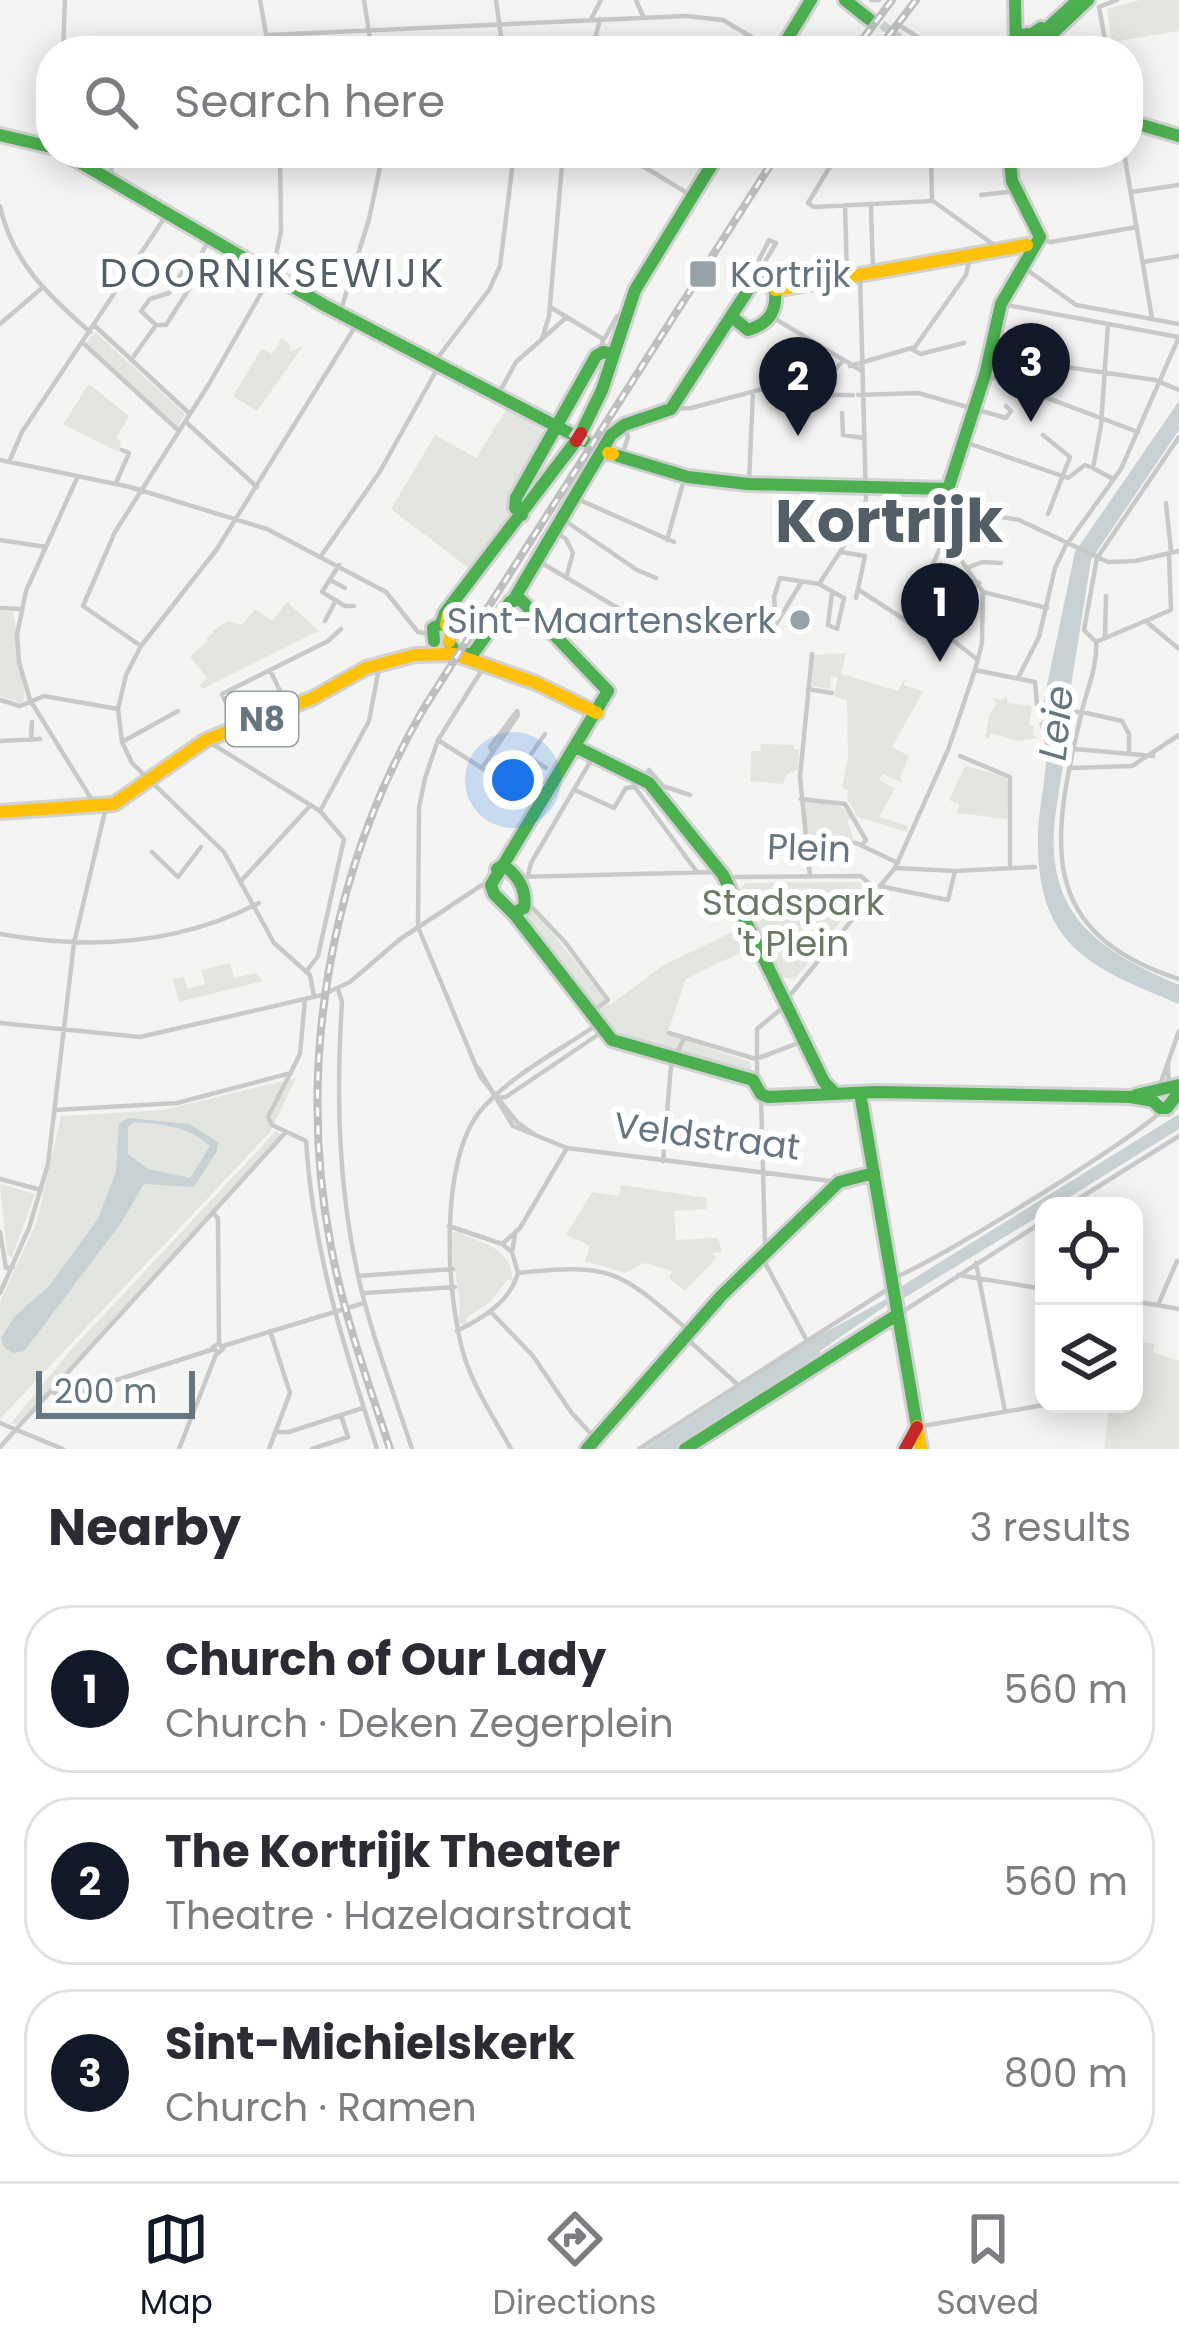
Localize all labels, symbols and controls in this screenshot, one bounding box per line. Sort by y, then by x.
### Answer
search box [36,36,1143,168]
icon: search [78,69,144,135]
text: Search here [174,70,445,133]
district label: DOORNIKSEWIJK [100,246,446,301]
place label: Kortrijk [730,249,851,300]
marker: Kortrijk [687,258,719,290]
pin: 3 [992,323,1070,422]
pin: 2 [759,337,837,436]
district label: Kortrijk [775,479,1003,563]
pin: 1 [901,563,979,662]
place label: Sint-Maartenskerk [447,595,776,646]
marker: Sint-Maartenskerk [787,607,813,633]
water label: Leie [1025,683,1087,763]
road number: N8 [226,692,298,746]
your location [483,750,543,810]
street label: Plein [766,821,852,875]
park label: Stadspark 't Plein [702,877,885,969]
street label: Veldstraat [611,1099,803,1173]
map controls [1035,1197,1143,1413]
button: locate [1035,1197,1143,1305]
button: layers [1035,1305,1143,1413]
scale bar [36,1365,195,1418]
text: 200 m [54,1368,157,1415]
text: Nearby [48,1491,241,1563]
text: 3 results [969,1500,1131,1555]
text: Church of Our Lady [165,1628,606,1691]
text: 1 [83,1662,97,1717]
text: 560 m [1004,1662,1128,1717]
text: Church · Deken Zegerplein [165,1696,674,1751]
text: The Kortrijk Theater [165,1820,620,1883]
text: 2 [79,1854,101,1909]
text: 560 m [1004,1854,1128,1909]
text: Theatre · Hazelaarstraat [165,1888,632,1943]
text: Sint-Michielskerk [165,2012,575,2075]
text: 3 [78,2046,102,2101]
text: 800 m [1004,2046,1128,2101]
text: Church · Ramen [165,2080,477,2135]
tab: Map [140,2206,213,2328]
tab: Directions [493,2206,656,2328]
tab: Saved [936,2206,1039,2328]

